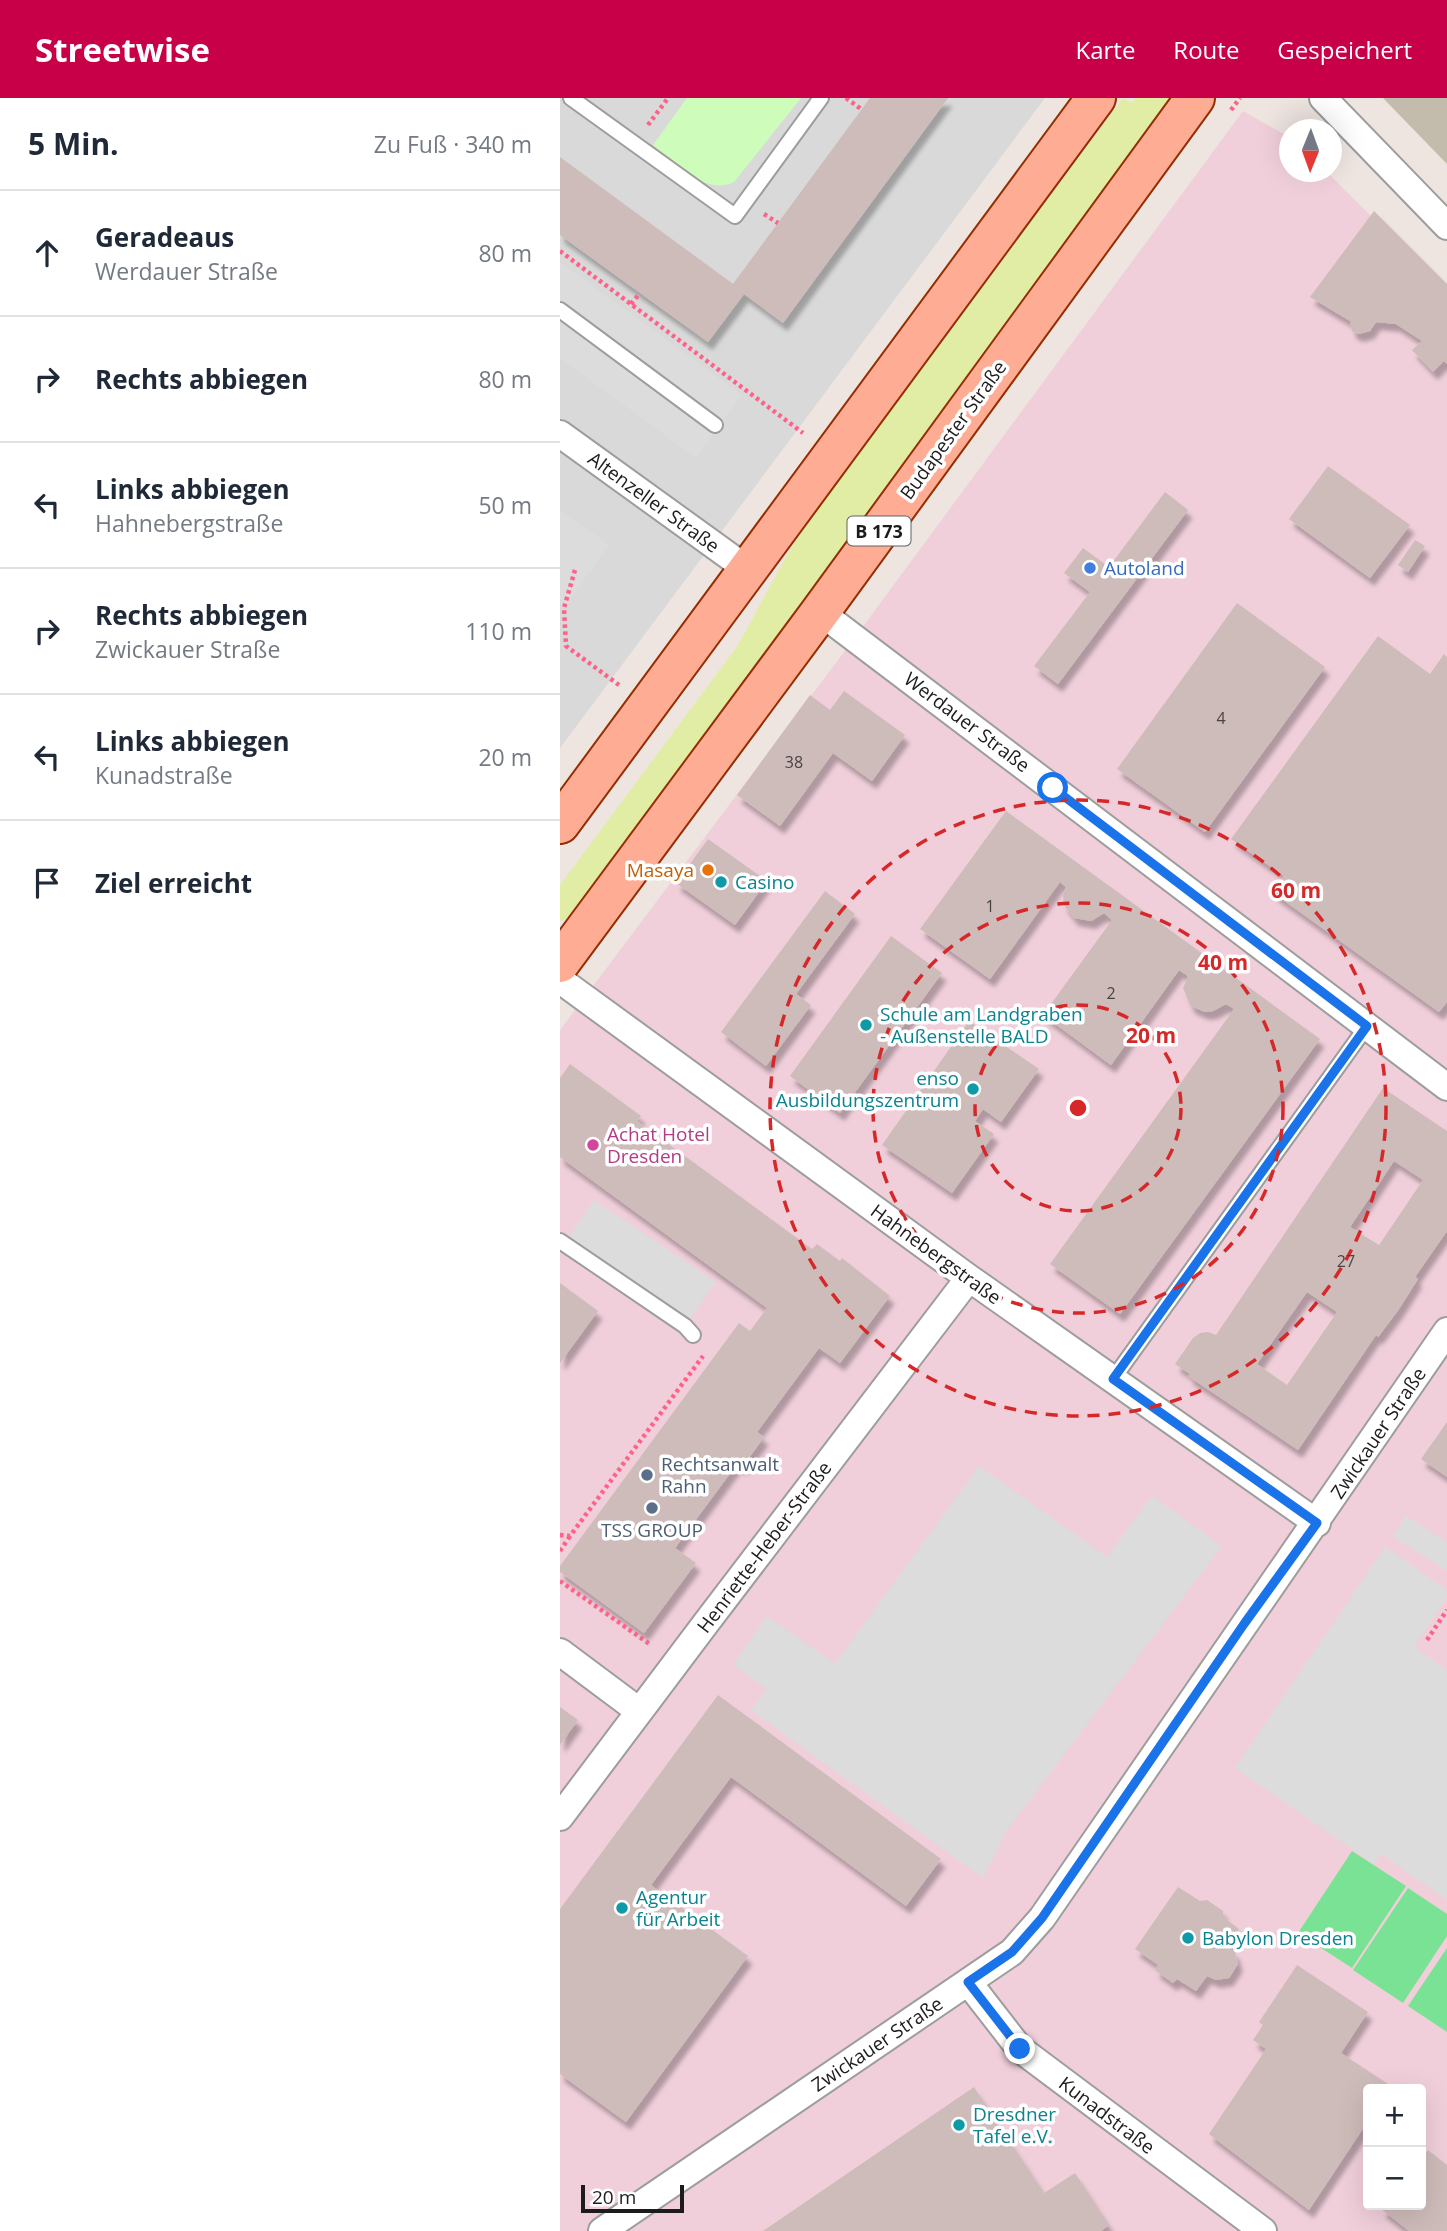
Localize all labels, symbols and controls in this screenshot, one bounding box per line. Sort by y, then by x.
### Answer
text: Streetwise [35,27,210,72]
text: Karte [1075,33,1135,66]
text: Route [1173,33,1239,66]
text: Gespeichert [1277,33,1412,66]
north arrow [1279,119,1342,182]
text: 5 Min. [28,123,119,164]
text: Zu Fuß · 340 m [374,128,532,160]
text: Geradeaus [95,219,234,255]
icon: ahead [28,234,66,272]
text: 80 m [478,237,532,269]
text: Werdauer Straße [95,255,278,287]
street label: Budapester Straße [894,355,1012,505]
icon: right [28,360,66,398]
text: Rechts abbiegen [95,361,308,397]
text: 80 m [478,363,532,395]
street label: Altenzeller Straße [583,446,725,558]
text: Links abbiegen [95,471,290,507]
icon: left [28,486,66,524]
text: 50 m [478,489,532,521]
text: Hahnebergstraße [95,507,283,539]
road number: B 173 [848,516,910,545]
place label: Autoland [1104,555,1185,581]
marker: Autoland [1082,560,1098,576]
text: Rechts abbiegen [95,597,308,633]
icon: right [28,612,66,650]
text: 110 m [465,615,532,647]
text: Zwickauer Straße [95,633,280,665]
street label: Werdauer Straße [899,666,1035,778]
house number: 4 [1216,707,1226,729]
text: Links abbiegen [95,723,290,759]
icon: left [28,738,66,776]
text: 20 m [478,741,532,773]
house number: 38 [785,751,803,773]
text: Kunadstraße [95,759,233,791]
route start [1037,772,1068,803]
place label: Masaya [627,857,694,883]
marker: Masaya [700,862,716,878]
icon: arrive [28,864,66,902]
text: Ziel erreicht [95,865,252,901]
place label: Casino [735,869,794,895]
marker: Casino [713,874,729,890]
text: 60 m [1271,876,1321,904]
house number: 1 [985,895,995,917]
text: 40 m [1198,948,1248,976]
house number: 2 [1106,982,1116,1004]
place label: Schule am Landgraben - Außenstelle BALD [880,1001,1083,1049]
marker: Schule am Landgraben - Außenstelle BALD [858,1017,874,1033]
text: 20 m [1126,1021,1176,1049]
place label: enso Ausbildungszentrum [776,1065,959,1113]
marker: enso Ausbildungszentrum [965,1081,981,1097]
centre of rings [1066,1096,1090,1120]
place label: Achat Hotel Dresden [607,1121,710,1169]
marker: Achat Hotel Dresden [585,1137,601,1153]
street label: Hahnebergstraße [865,1198,1007,1310]
house number: 27 [1337,1250,1355,1272]
street label: Zwickauer Straße [1324,1362,1432,1504]
place label: Rechtsanwalt Rahn [661,1451,779,1499]
street label: Henriette-Heber-Straße [691,1456,837,1638]
marker: Rechtsanwalt Rahn [639,1467,655,1483]
marker: TSS GROUP [644,1500,660,1516]
place label: TSS GROUP [601,1517,703,1543]
place label: Agentur für Arbeit [636,1884,721,1932]
marker: Agentur für Arbeit [614,1900,630,1916]
place label: Babylon Dresden [1202,1925,1354,1951]
marker: Babylon Dresden [1180,1930,1196,1946]
street label: Zwickauer Straße [806,1990,948,2098]
route end [1004,2033,1035,2064]
street label: Kunadstraße [1054,2070,1160,2160]
map controls [1363,2084,1426,2210]
button: + [1363,2084,1426,2147]
place label: Dresdner Tafel e.V. [973,2101,1056,2149]
marker: Dresdner Tafel e.V. [951,2117,967,2133]
button: − [1363,2147,1426,2210]
scale bar [581,2182,684,2214]
text: 20 m [592,2184,636,2210]

